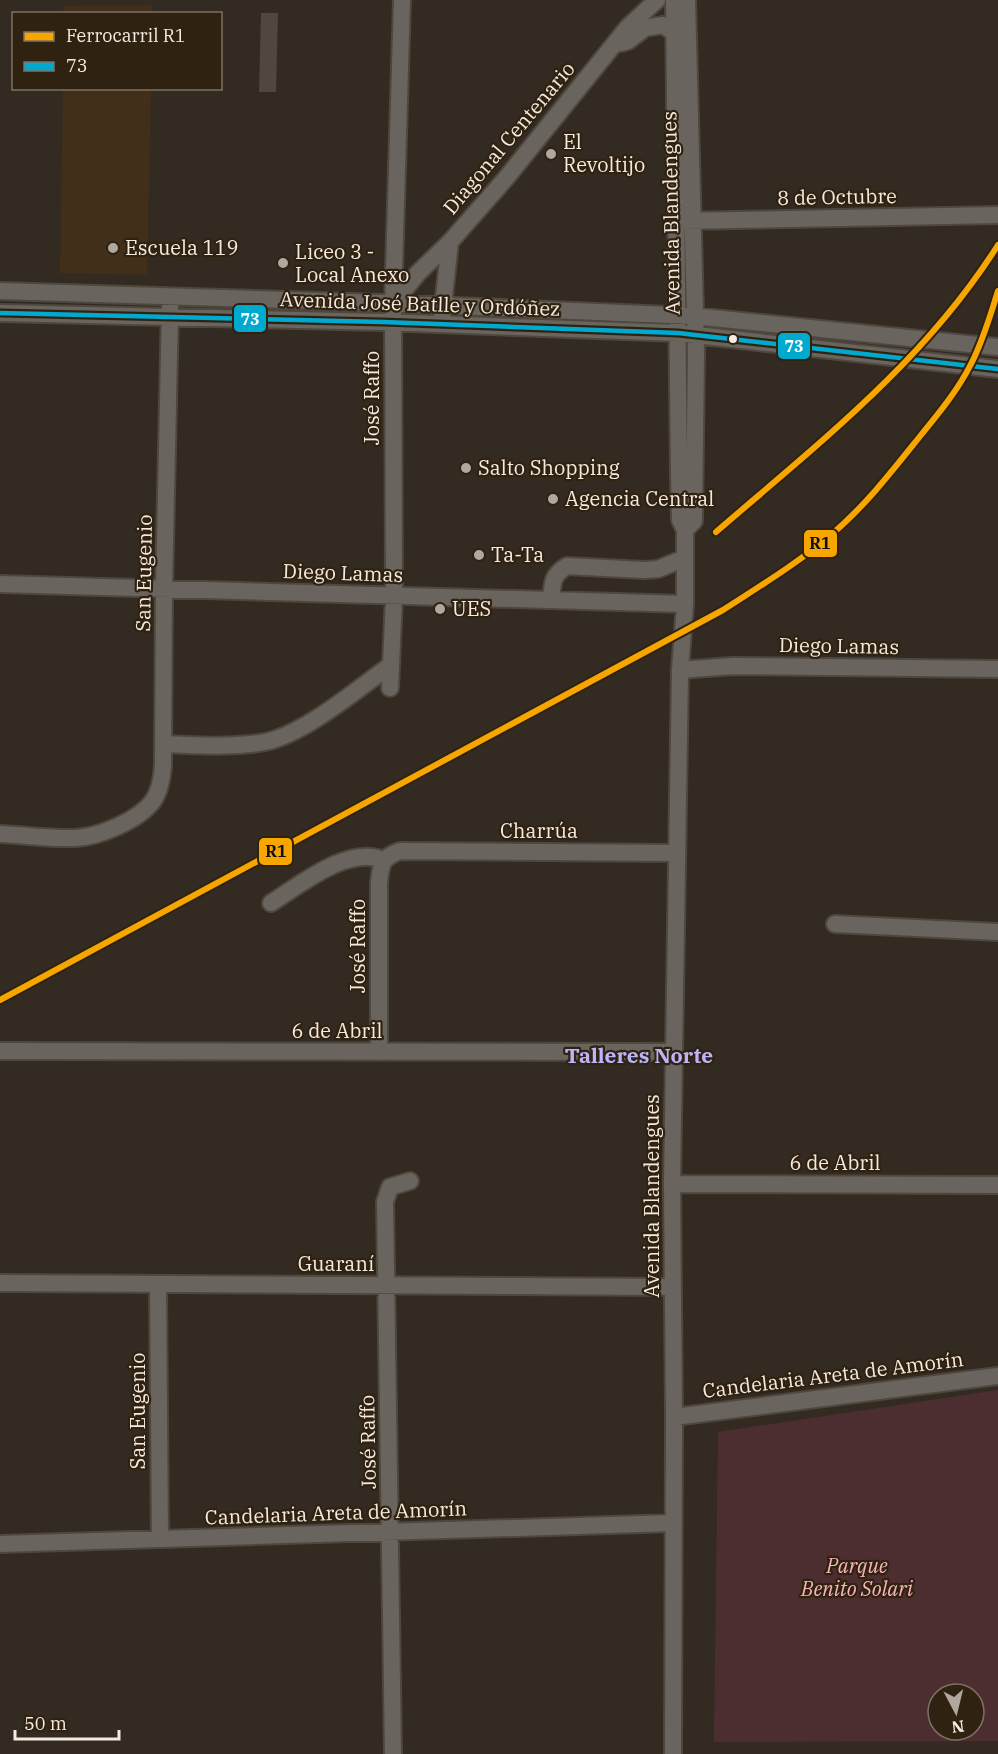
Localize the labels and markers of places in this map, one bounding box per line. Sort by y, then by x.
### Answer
place label: El Revoltijo [563,128,645,178]
marker: El Revoltijo [544,147,558,161]
place label: Escuela 119 [125,234,239,261]
place label: Liceo 3 - Local Anexo [295,238,409,288]
marker: Escuela 119 [106,241,120,255]
marker: Liceo 3 - Local Anexo [276,256,290,270]
unlabelled marker [727,333,739,345]
place label: Salto Shopping [478,454,620,481]
marker: Salto Shopping [459,461,473,475]
place label: Agencia Central [565,485,714,512]
marker: Agencia Central [546,492,560,506]
place label: Ta-Ta [491,541,544,568]
marker: Ta-Ta [472,548,486,562]
place label: UES [452,595,491,622]
marker: UES [433,602,447,616]

